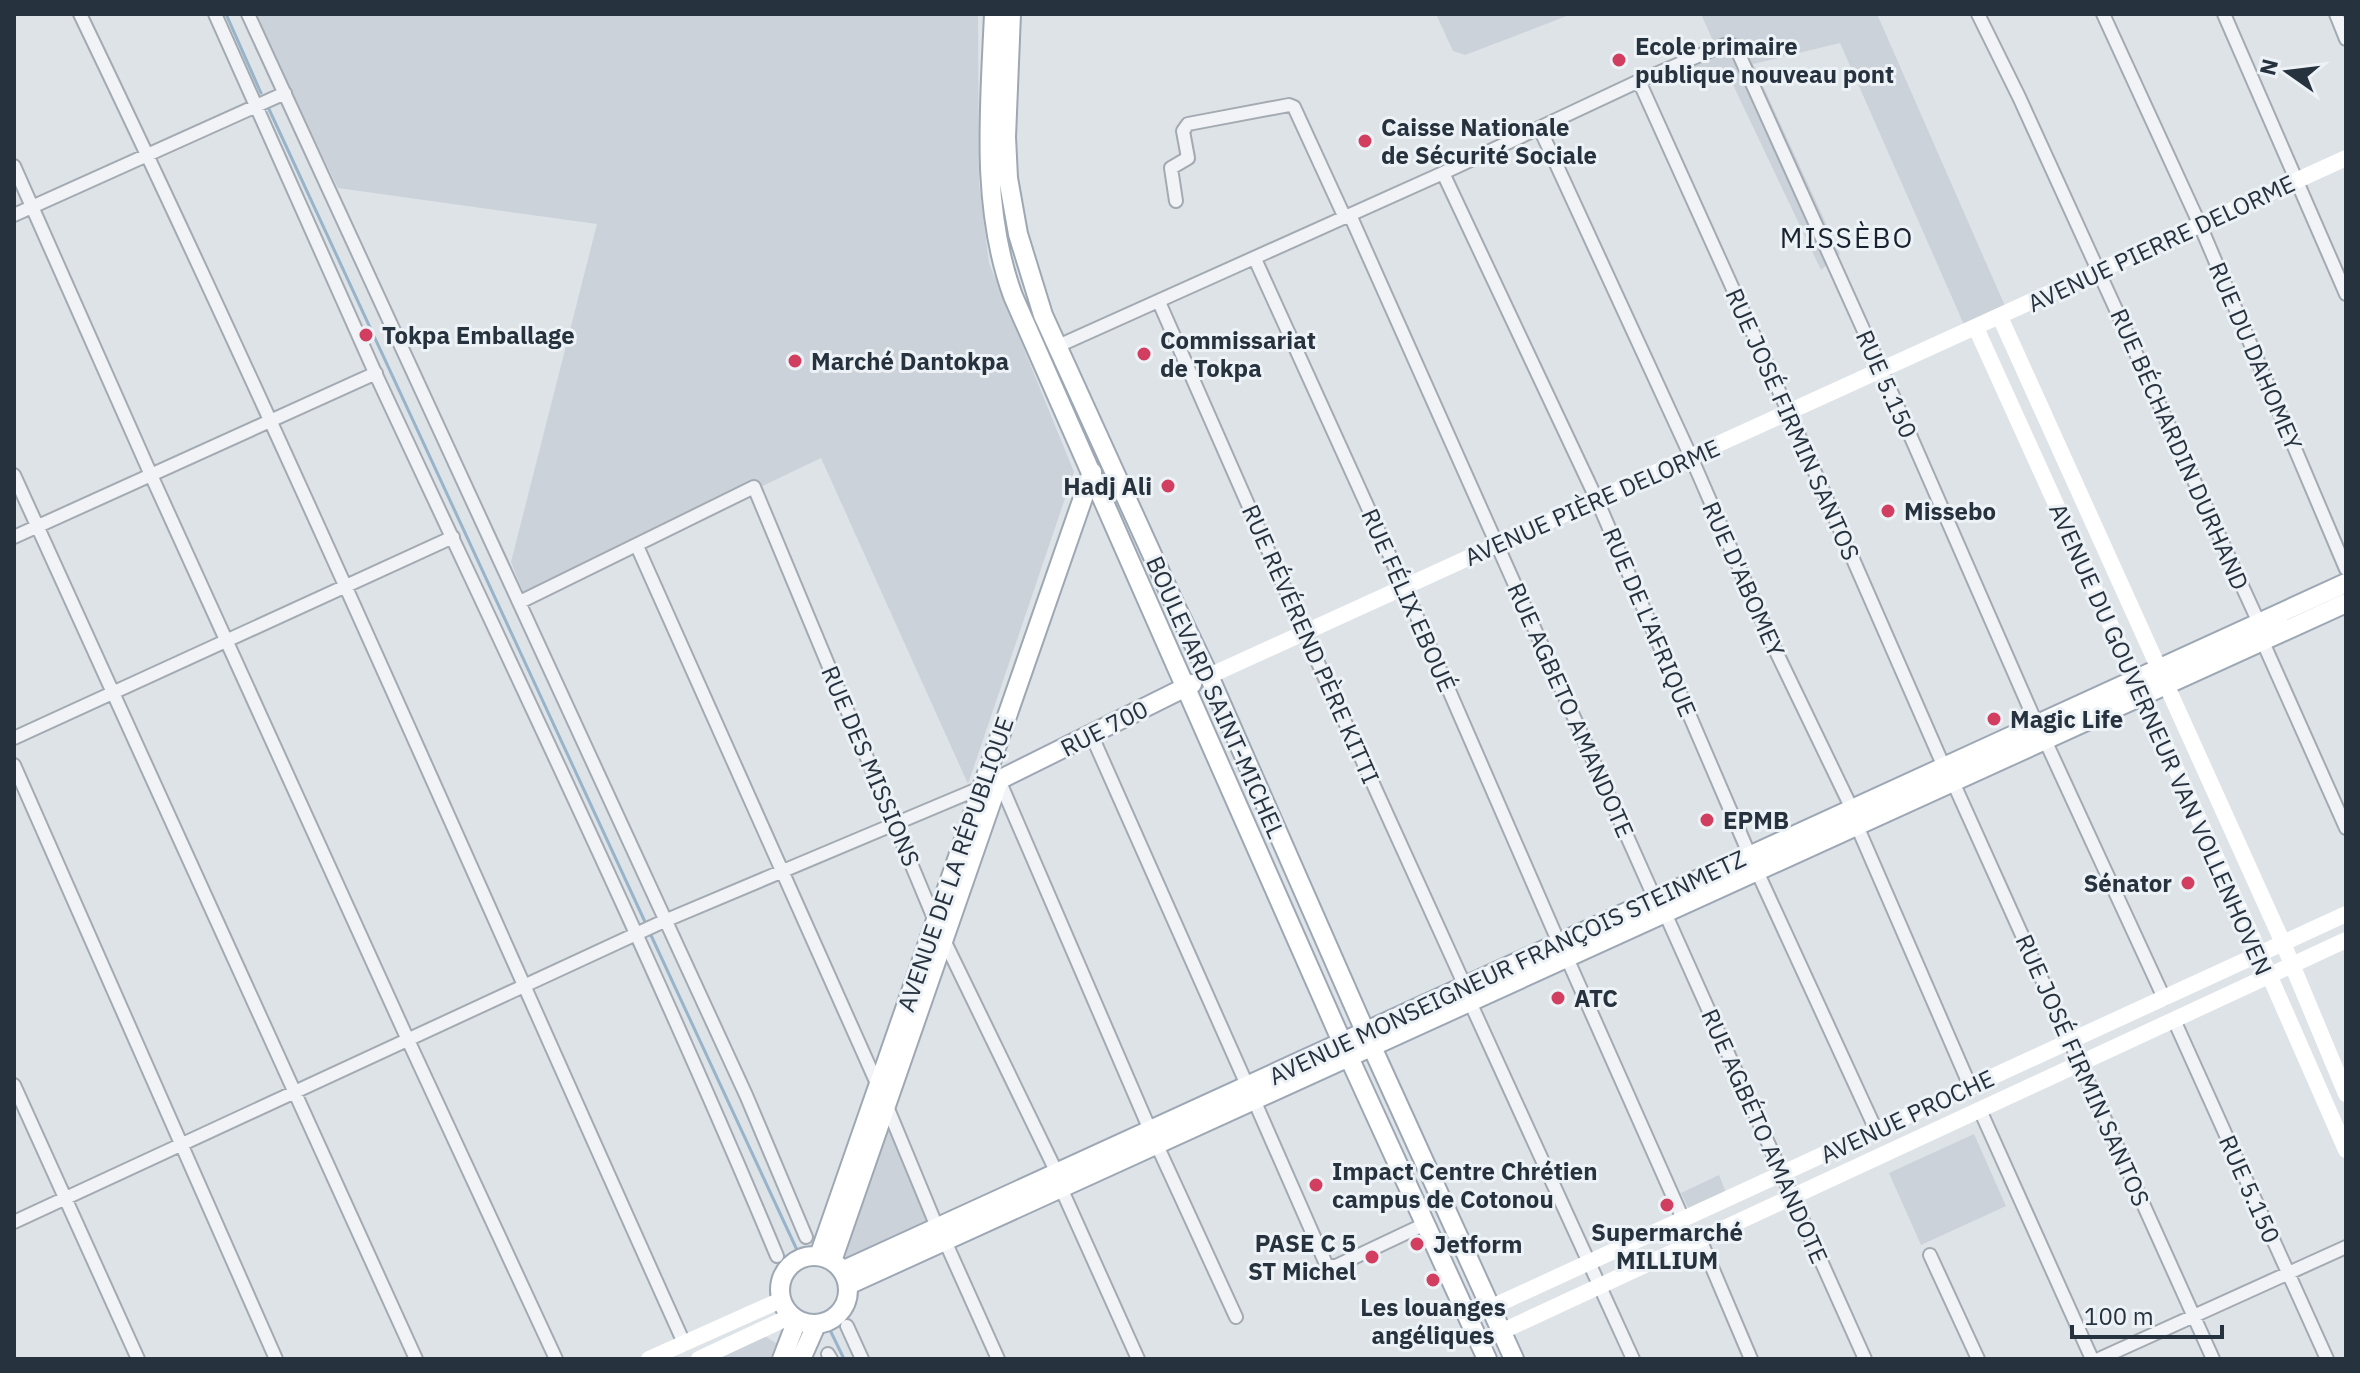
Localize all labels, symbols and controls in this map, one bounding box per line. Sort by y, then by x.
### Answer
place label: Ecole primaire publique nouveau pont [1635,30,1894,90]
north arrow [2248,32,2328,112]
marker: Ecole primaire publique nouveau pont [1610,51,1628,69]
text: N [2252,56,2284,78]
place label: Caisse Nationale de Sécurité Sociale [1381,111,1597,171]
marker: Caisse Nationale de Sécurité Sociale [1356,132,1374,150]
street label: AVENUE PIERRE DELORME [2022,167,2300,319]
district label: MISSÈBO [1780,219,1914,256]
street label: RUE DU DAHOMEY [2202,257,2310,455]
street label: RUE JOSÉ FIRMIN SANTOS [1719,283,1867,565]
street label: RUE BÉCHARDIN DURHAND [2103,303,2257,595]
place label: Tokpa Emballage [382,319,575,351]
place label: Commissariat de Tokpa [1160,324,1316,384]
street label: RUE 5.150 [1849,325,1925,443]
marker: Tokpa Emballage [357,326,375,344]
place label: Marché Dantokpa [811,345,1009,377]
marker: Commissariat de Tokpa [1135,345,1153,363]
marker: Marché Dantokpa [786,352,804,370]
street label: AVENUE PIÈRE DELORME [1459,431,1725,573]
place label: Hadj Ali [1063,470,1152,502]
marker: Hadj Ali [1159,477,1177,495]
place label: Missebo [1904,495,1996,527]
street label: RUE D'ABOMEY [1695,496,1793,662]
street label: AVENUE DU GOUVERNEUR VAN VOLLENHOVEN [2042,498,2280,980]
street label: RUE RÉVÉREND PÈRE KITTI [1235,499,1387,789]
marker: Missebo [1879,502,1897,520]
street label: RUE FÉLIX EBOUÉ [1354,503,1464,697]
street label: RUE DE L'AFRIQUE [1596,522,1704,722]
street label: BOULEVARD SAINT-MICHEL [1139,551,1293,843]
street label: RUE AGBETO AMANDOTE [1500,577,1642,843]
street label: RUE DES MISSIONS [814,661,928,871]
street label: RUE 700 [1055,692,1153,764]
place label: Magic Life [2010,703,2123,735]
marker: Magic Life [1985,710,2003,728]
street label: AVENUE DE LA RÉPUBLIQUE [889,712,1021,1016]
place label: EPMB [1723,804,1789,836]
marker: EPMB [1698,811,1716,829]
street label: AVENUE MONSEIGNEUR FRANÇOIS STEINMETZ [1263,842,1751,1092]
place label: Sénator [2083,867,2172,899]
marker: Sénator [2179,874,2197,892]
street label: RUE JOSÉ FIRMIN SANTOS [2009,929,2157,1211]
place label: ATC [1574,982,1618,1014]
marker: ATC [1549,989,1567,1007]
street label: RUE AGBÉTO AMANDOTE [1694,1003,1836,1269]
street label: AVENUE PROCHE [1815,1062,1999,1170]
street label: RUE 5.150 [2212,1130,2288,1248]
place label: Impact Centre Chrétien campus de Cotonou [1332,1155,1598,1215]
marker: Impact Centre Chrétien campus de Cotonou [1307,1176,1325,1194]
marker: Supermarché MILLIUM [1658,1196,1676,1214]
place label: Supermarché MILLIUM [1591,1216,1743,1276]
place label: PASE C 5 ST Michel [1248,1227,1356,1287]
place label: Jetform [1433,1228,1522,1260]
marker: Jetform [1408,1235,1426,1253]
marker: PASE C 5 ST Michel [1363,1248,1381,1266]
marker: Les louanges angéliques [1424,1271,1442,1289]
scale bar [2072,1289,2222,1339]
place label: Les louanges angéliques [1360,1291,1506,1351]
text: 100 m [2084,1300,2154,1332]

